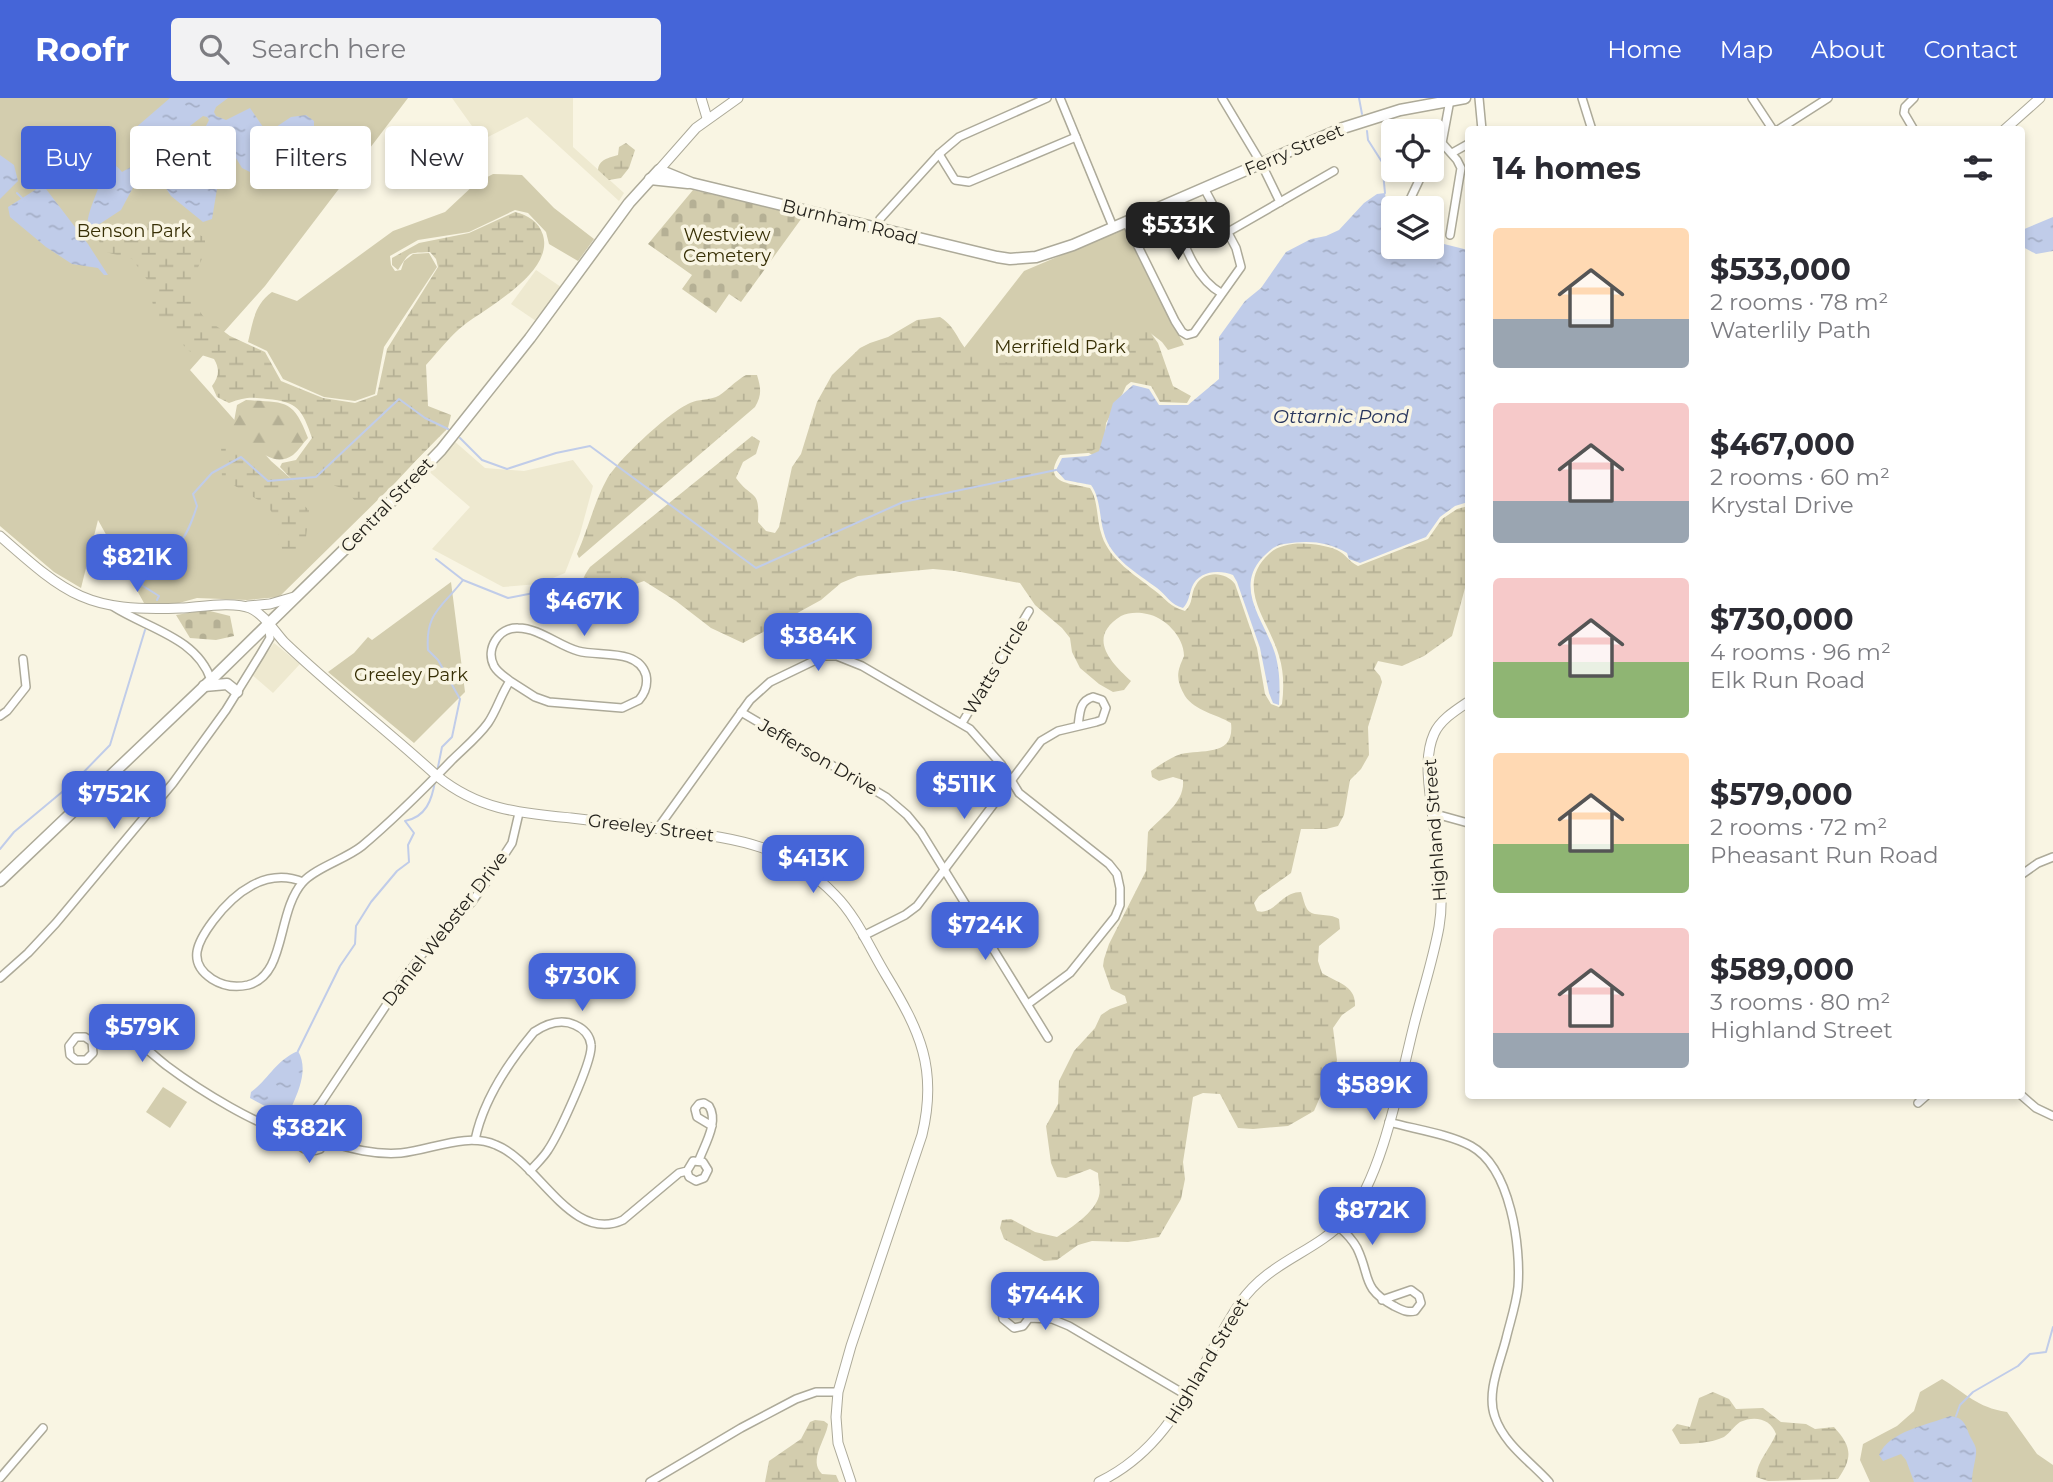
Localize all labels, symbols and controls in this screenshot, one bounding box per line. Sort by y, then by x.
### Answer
search box [171,18,661,81]
text: Roofr [35,29,129,69]
icon: search [195,30,233,68]
text: Search here [251,33,406,65]
text: Home [1607,35,1682,64]
text: Map [1720,35,1773,64]
text: About [1811,35,1885,64]
text: Contact [1923,35,2018,64]
street label: Ferry Street [1241,119,1347,181]
map controls [1381,119,1444,259]
button: locate [1381,119,1444,182]
chip: Buy [21,126,116,189]
chip: Rent [130,126,236,189]
chip: Filters [250,126,371,189]
chip: New [385,126,488,189]
icon: filters [1959,149,1997,187]
text: 14 homes [1493,150,1641,187]
street label: Burnham Road [780,195,920,249]
button: layers [1381,196,1444,259]
pin: $533K [1129,202,1227,262]
text: $533K [1142,211,1214,239]
park label: Benson Park [77,220,192,242]
park label: Westview Cemetery [683,224,771,267]
text: $533,000 [1710,251,1851,288]
icon: home [1549,256,1633,340]
text: 2 rooms · 78 m² [1710,288,1888,316]
text: Waterlily Path [1710,316,1871,344]
park label: Merrifield Park [994,336,1126,358]
water label: Ottarnic Pond [1273,405,1409,428]
text: $467,000 [1710,426,1855,463]
icon: home [1549,431,1633,515]
street label: Central Street [336,453,438,557]
text: 2 rooms · 60 m² [1710,463,1890,491]
text: Krystal Drive [1710,491,1854,519]
pin: $821K [88,534,186,594]
text: $821K [102,543,172,571]
pin: $467K [535,578,633,638]
text: $467K [546,587,622,615]
text: $730,000 [1710,601,1854,638]
icon: home [1549,606,1633,690]
pin: $384K [769,614,867,673]
street label: Watts Circle [959,615,1033,719]
text: $384K [780,622,856,650]
text: 4 rooms · 96 m² [1710,638,1891,666]
park label: Greeley Park [354,664,468,686]
text: Elk Run Road [1710,666,1865,694]
street label: Jefferson Drive [754,713,882,800]
street label: Highland Street [1419,758,1451,902]
pin: $511K [915,762,1013,821]
text: $511K [932,770,996,798]
pin: $752K [65,772,163,831]
text: $579,000 [1710,776,1853,813]
text: $752K [78,780,150,808]
icon: home [1549,781,1633,865]
street label: Greeley Street [587,809,715,847]
text: 2 rooms · 72 m² [1710,813,1887,841]
pin: $413K [764,836,862,895]
text: Pheasant Run Road [1710,841,1939,869]
text: $413K [778,844,848,872]
street label: Daniel Webster Drive [378,847,512,1011]
pin: $724K [936,902,1034,962]
text: $724K [948,911,1022,939]
text: $589,000 [1710,951,1854,988]
pin: $730K [533,954,631,1013]
icon: home [1549,956,1633,1040]
text: $730K [545,962,619,990]
text: 3 rooms · 80 m² [1710,988,1890,1016]
pin: $579K [93,1004,191,1064]
text: $579K [105,1013,179,1041]
text: Highland Street [1710,1016,1893,1044]
pin: $589K [1325,1062,1423,1122]
text: $589K [1336,1071,1412,1099]
pin: $382K [260,1105,358,1165]
text: $382K [272,1114,346,1142]
pin: $872K [1323,1188,1421,1247]
text: $872K [1335,1196,1409,1224]
pin: $744K [996,1272,1094,1332]
text: $744K [1007,1281,1083,1309]
street label: Highland Street [1161,1294,1253,1428]

